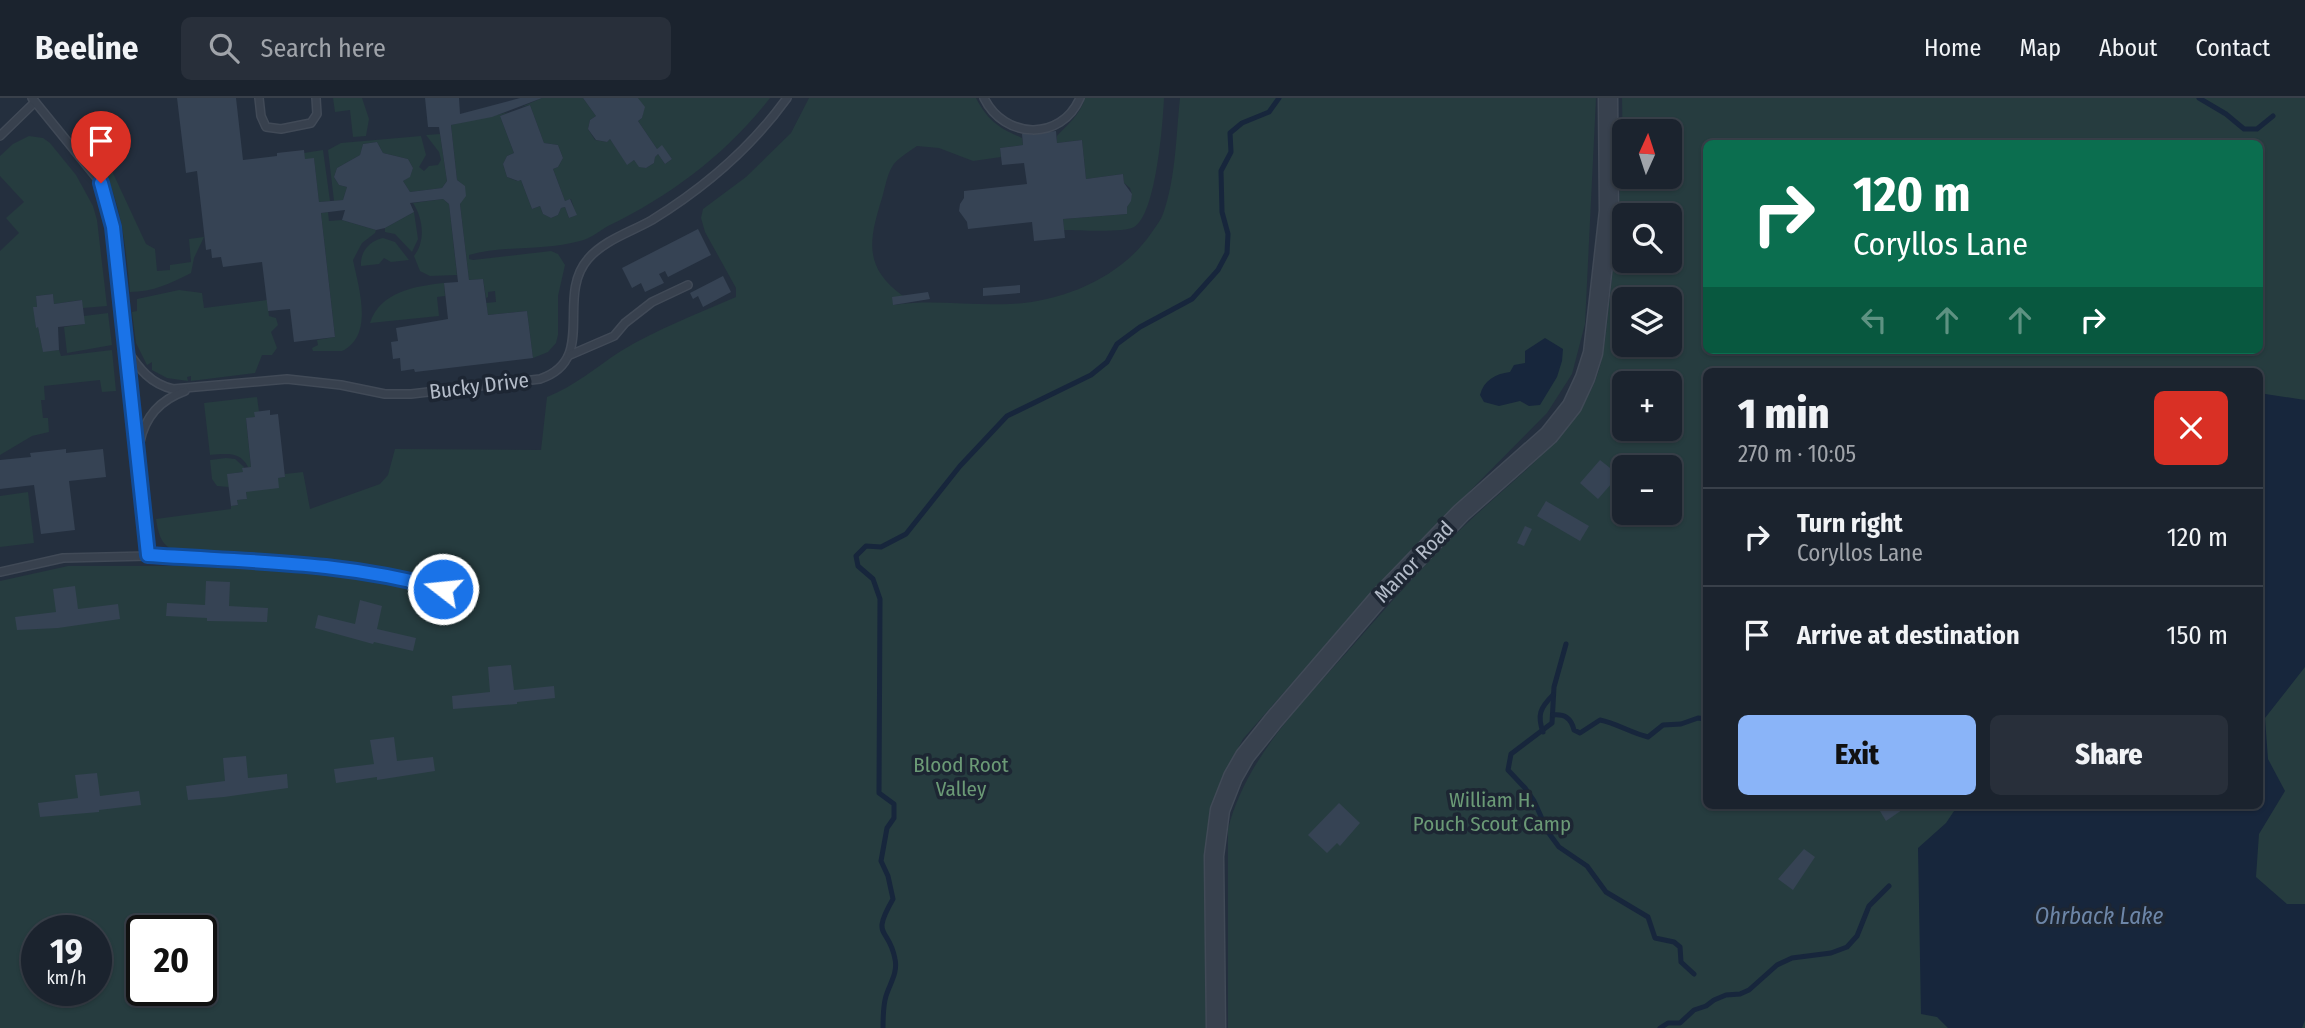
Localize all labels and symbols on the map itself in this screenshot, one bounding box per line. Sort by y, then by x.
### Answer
pin [71,111,131,183]
north arrow [1612,119,1682,189]
street label: Bucky Drive [428,367,530,405]
street label: Manor Road [1369,516,1459,608]
position arrow [406,552,480,626]
park label: Blood Root Valley [913,752,1009,802]
park label: William H. Pouch Scout Camp [1413,787,1571,837]
water label: Ohrback Lake [2035,902,2163,930]
speed limit sign: 20 [126,915,217,1006]

